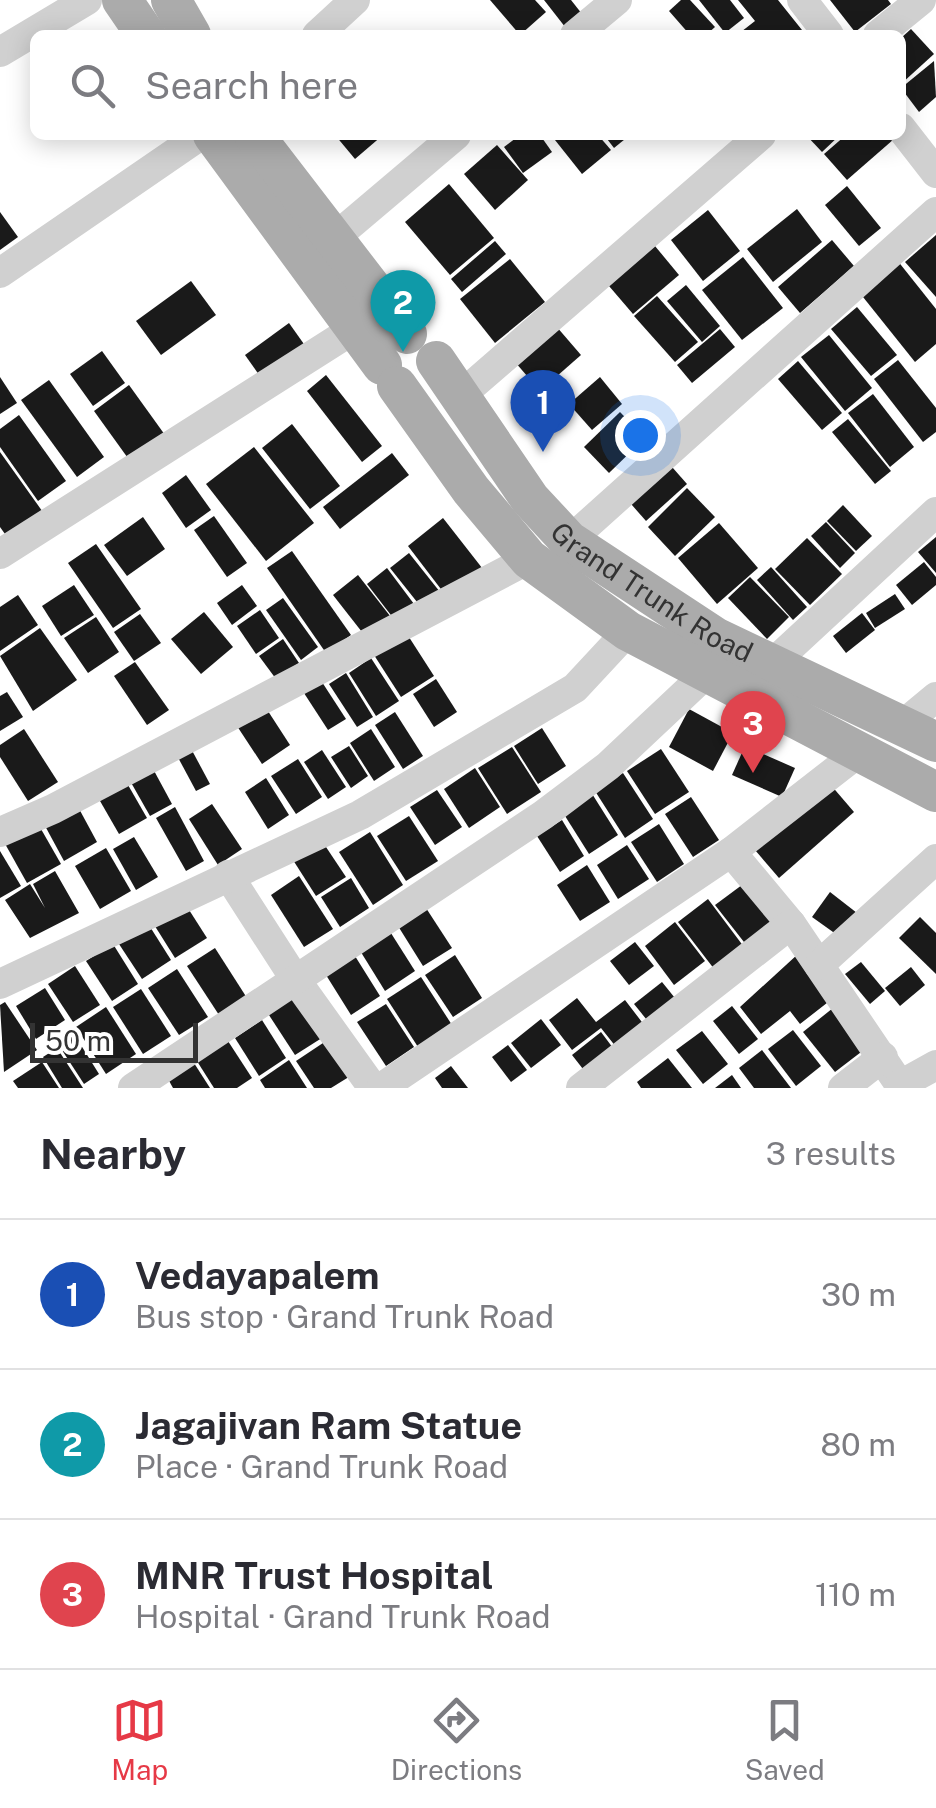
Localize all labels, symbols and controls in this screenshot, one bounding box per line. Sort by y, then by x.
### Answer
search box [30,30,906,140]
icon: search [65,58,120,113]
text: Search here [145,63,358,108]
pin: 2 [370,270,436,352]
pin: 1 [510,370,576,452]
your location [615,410,666,461]
street label: Grand Trunk Road [544,515,759,669]
pin: 3 [720,690,786,773]
scale bar [30,1018,198,1062]
text: 50 m [45,1024,111,1057]
text: Nearby [40,1129,186,1178]
text: 3 results [766,1135,896,1172]
text: Vedayapalem [135,1253,379,1298]
text: 1 [66,1276,79,1313]
text: 30 m [821,1276,896,1313]
text: Bus stop · Grand Trunk Road [135,1298,554,1335]
text: Jagajivan Ram Statue [135,1403,522,1448]
text: 2 [62,1426,83,1463]
text: 80 m [820,1426,896,1463]
text: Place · Grand Trunk Road [135,1448,508,1485]
text: MNR Trust Hospital [135,1553,494,1598]
text: 3 [62,1576,83,1613]
text: 110 m [815,1576,896,1613]
text: Hospital · Grand Trunk Road [135,1598,551,1635]
tab: Map [111,1693,168,1786]
tab: Directions [391,1693,522,1786]
tab: Saved [745,1693,825,1786]

